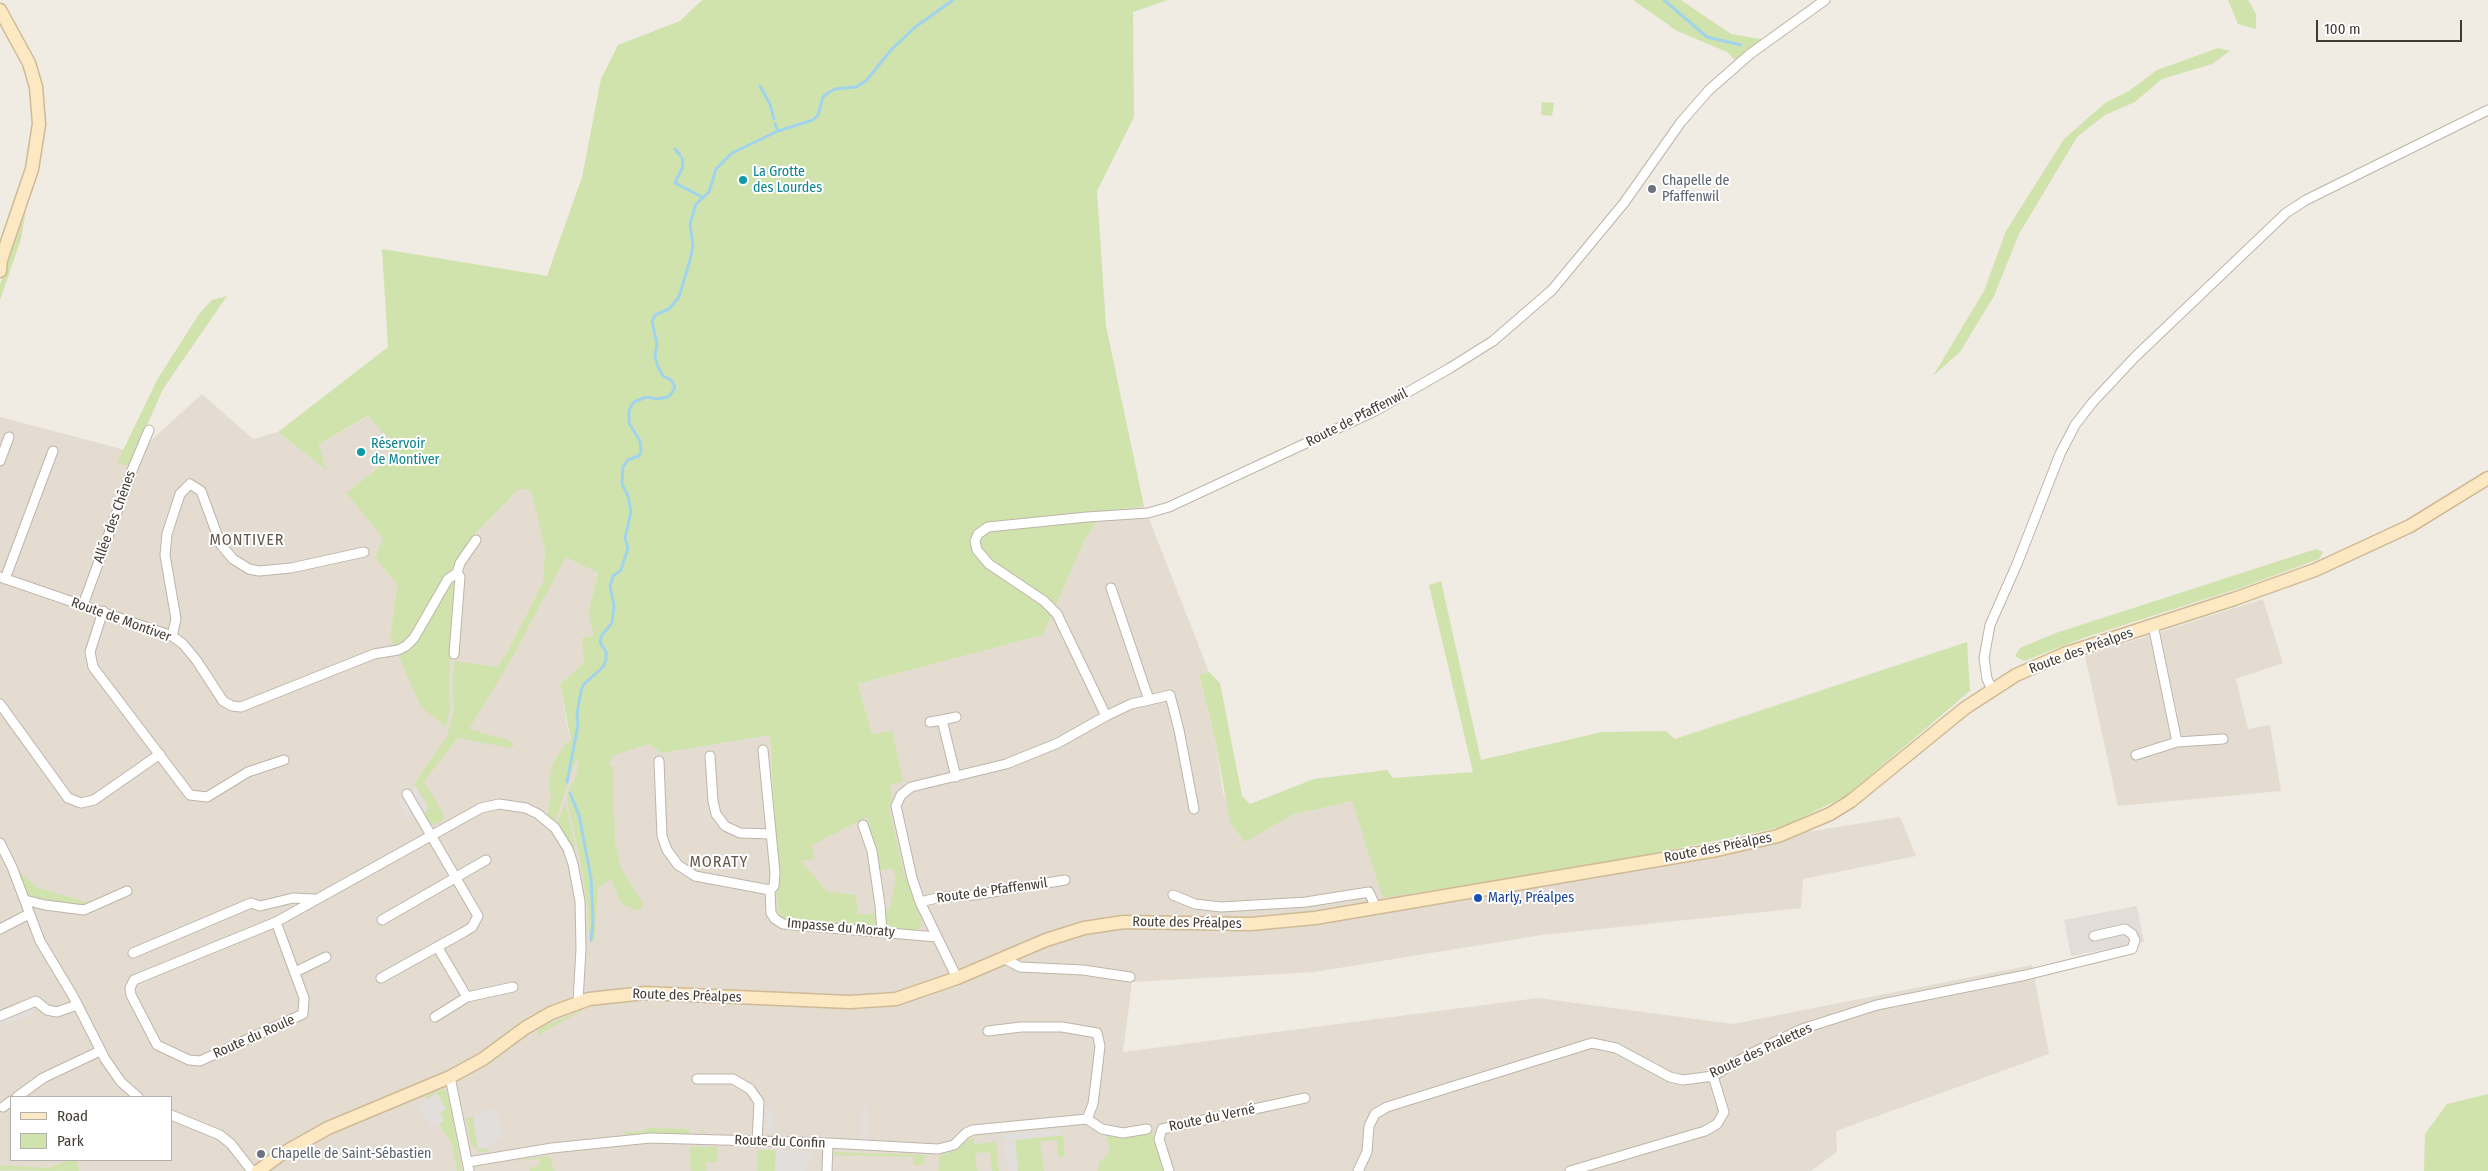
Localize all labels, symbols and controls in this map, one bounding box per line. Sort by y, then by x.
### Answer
scale bar [2318,10,2464,42]
text: 100 m [2324,20,2361,38]
place label: La Grotte des Lourdes [753,164,822,196]
place label: Chapelle de Pfaffenwil [1662,173,1730,206]
marker: La Grotte des Lourdes [737,174,749,186]
marker: Chapelle de Pfaffenwil [1646,183,1658,195]
street label: Route de Pfaffenwil [1303,385,1411,451]
place label: Réservoir de Montiver [371,436,439,468]
marker: Réservoir de Montiver [355,446,367,458]
street label: Allée des Chênes [91,469,139,565]
district label: MONTIVER [209,531,285,551]
street label: Route de Montiver [69,594,173,646]
street label: Route des Préalpes [2027,624,2135,678]
street label: Route des Préalpes [1663,829,1773,867]
district label: MORATY [689,853,749,873]
street label: Route de Pfaffenwil [936,875,1048,907]
place label: Marly, Préalpes [1488,890,1574,906]
marker: Marly, Préalpes [1472,892,1484,904]
street label: Route des Préalpes [1132,914,1242,932]
street label: Impasse du Moraty [786,915,896,941]
street label: Route des Préalpes [632,986,742,1006]
street label: Route du Roule [211,1012,297,1062]
street label: Route des Pralettes [1707,1020,1815,1082]
legend [10,1096,172,1161]
street label: Route du Verné [1167,1101,1257,1135]
text: Road [57,1107,88,1125]
text: Park [57,1132,84,1150]
street label: Route du Confin [734,1132,826,1152]
place label: Chapelle de Saint-Sébastien [271,1146,431,1162]
marker: Chapelle de Saint-Sébastien [255,1148,267,1160]

